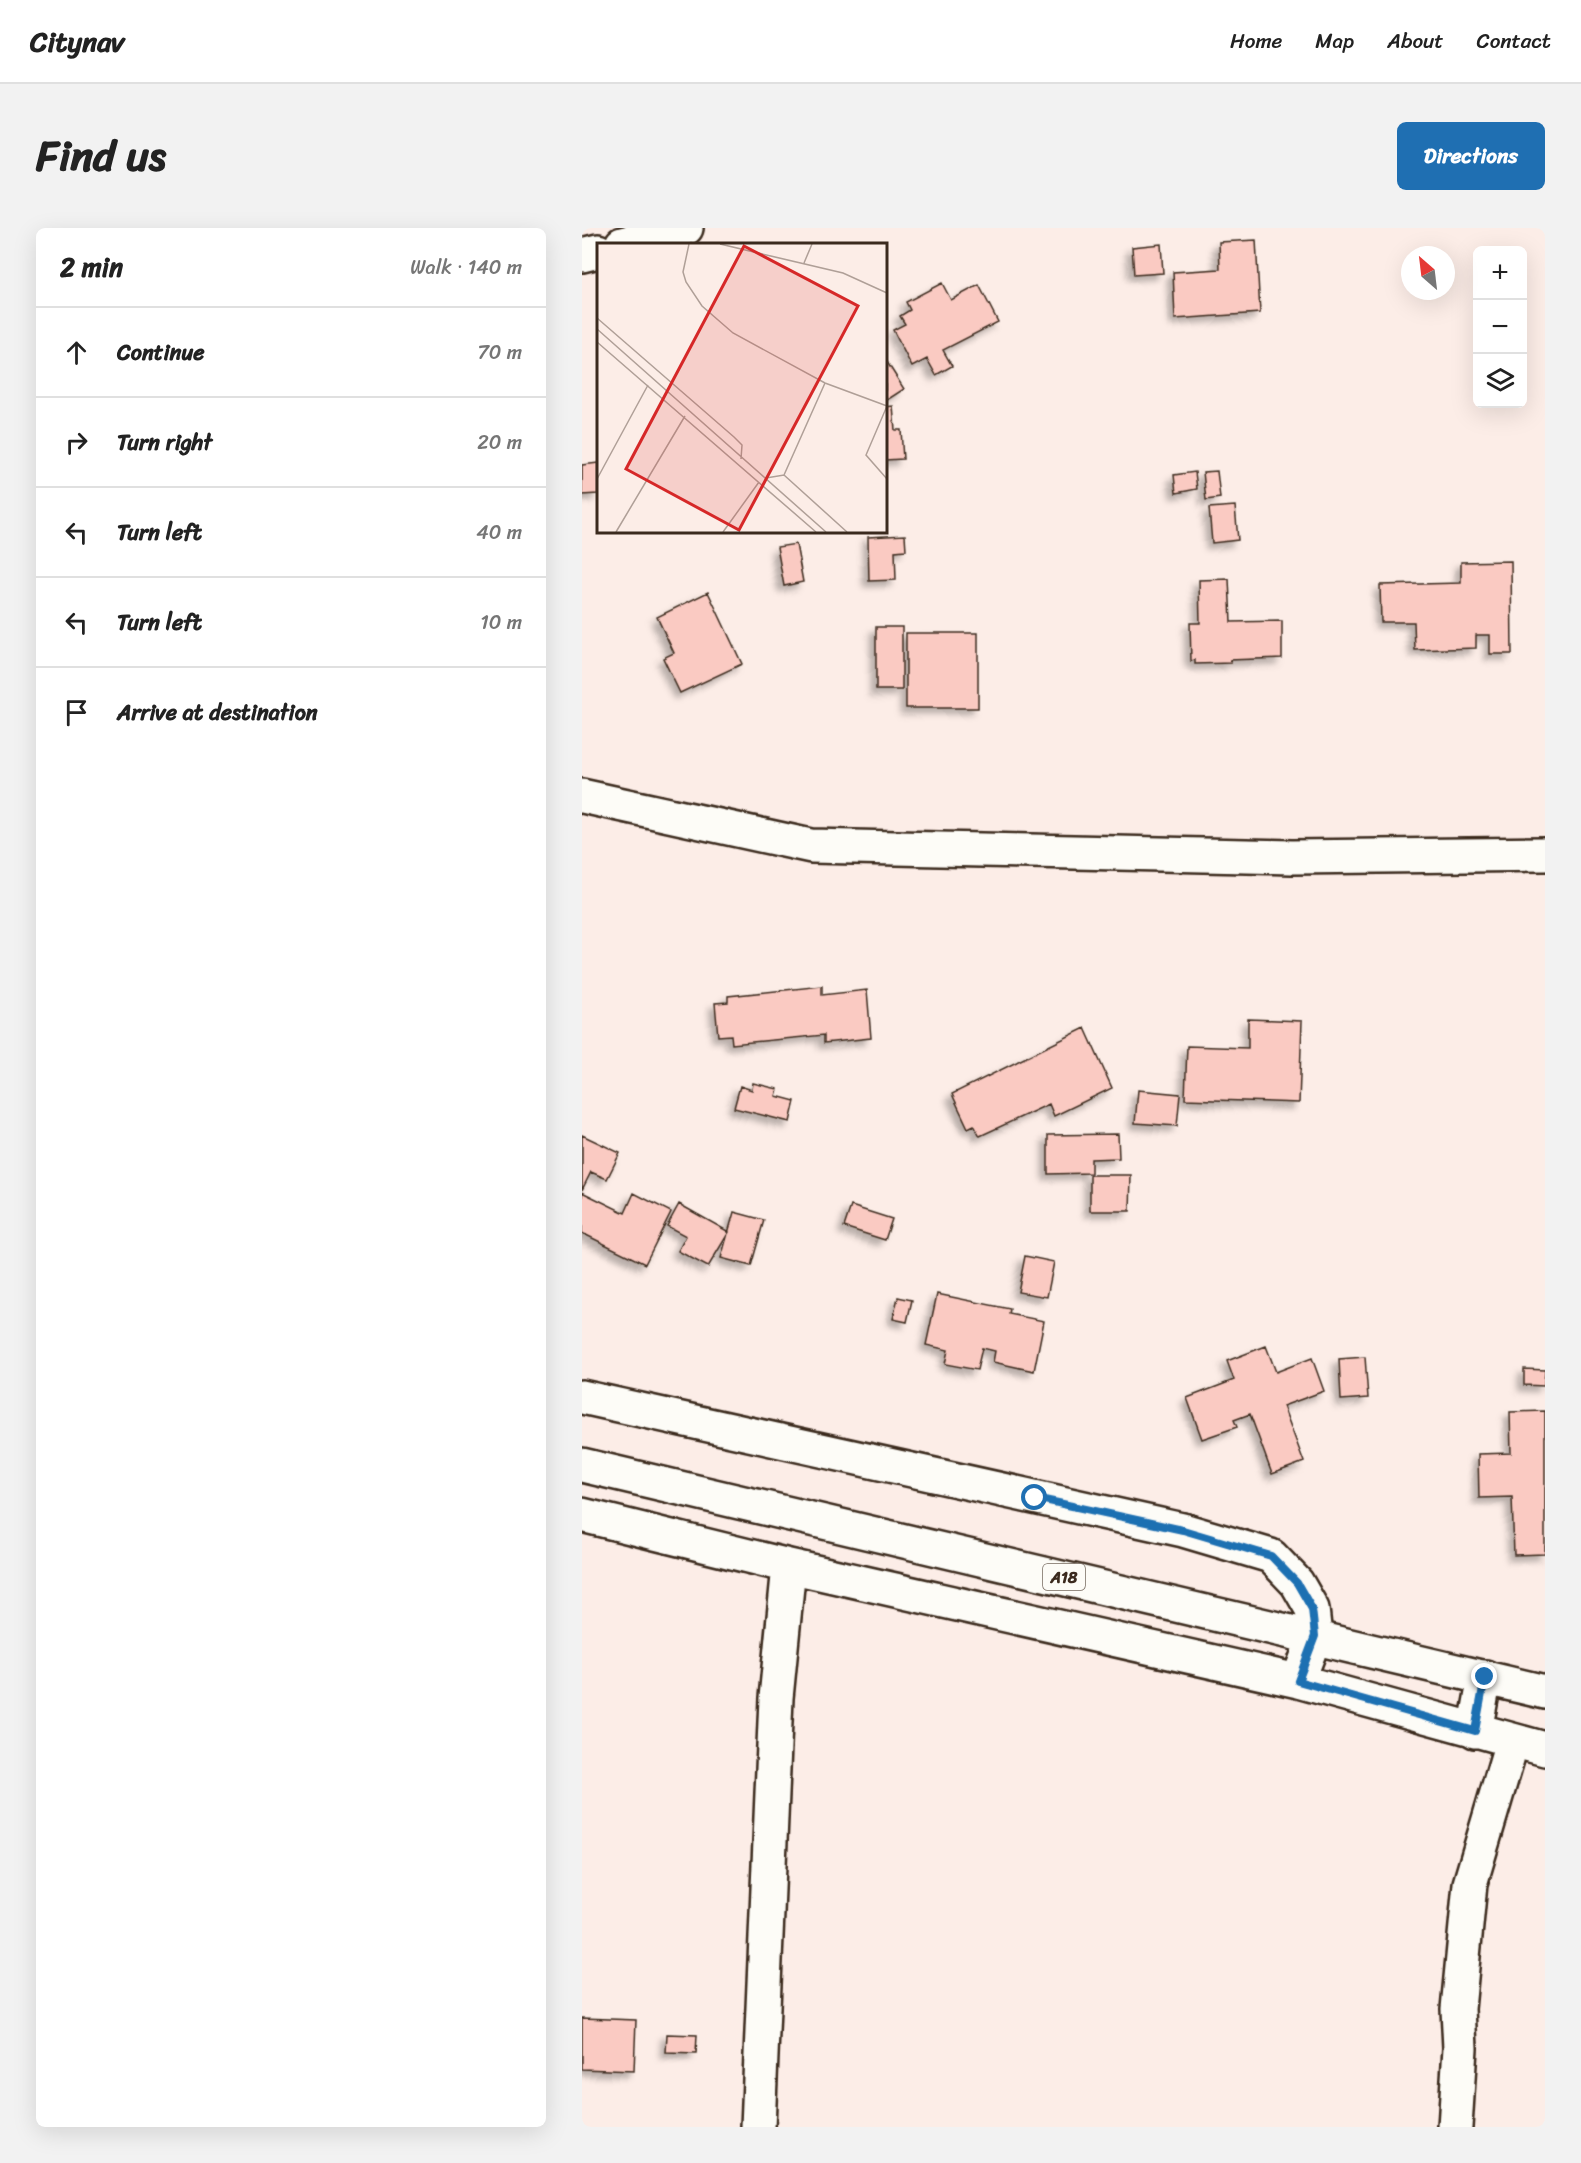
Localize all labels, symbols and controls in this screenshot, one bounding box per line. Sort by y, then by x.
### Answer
text: Citynav [30,17,124,66]
text: Home [1230,22,1282,60]
text: Map [1315,22,1354,60]
text: About [1387,22,1444,60]
text: Contact [1477,22,1551,60]
text: Find us [36,119,166,193]
button: Directions [1397,122,1545,190]
inset map [597,243,886,532]
text: 2 min [60,244,123,290]
north arrow [1401,246,1455,300]
map controls [1473,246,1527,408]
button: + [1473,246,1527,300]
text: Walk · 140 m [410,250,522,285]
button: − [1473,300,1527,354]
text: Continue [117,333,205,372]
text: 70 m [477,335,522,370]
icon: ahead [60,336,93,369]
button: layers [1473,354,1527,408]
text: Turn right [117,423,212,462]
text: 20 m [477,425,522,460]
icon: right [60,426,93,459]
text: Turn left [117,513,202,552]
text: 40 m [476,515,522,550]
icon: left [60,516,93,549]
text: Turn left [117,603,202,642]
text: 10 m [480,605,522,640]
icon: left [60,606,93,639]
text: Arrive at destination [117,693,318,732]
icon: arrive [60,696,93,729]
route start [1021,1484,1047,1510]
road number: A18 [1043,1564,1085,1590]
route end [1471,1663,1497,1689]

